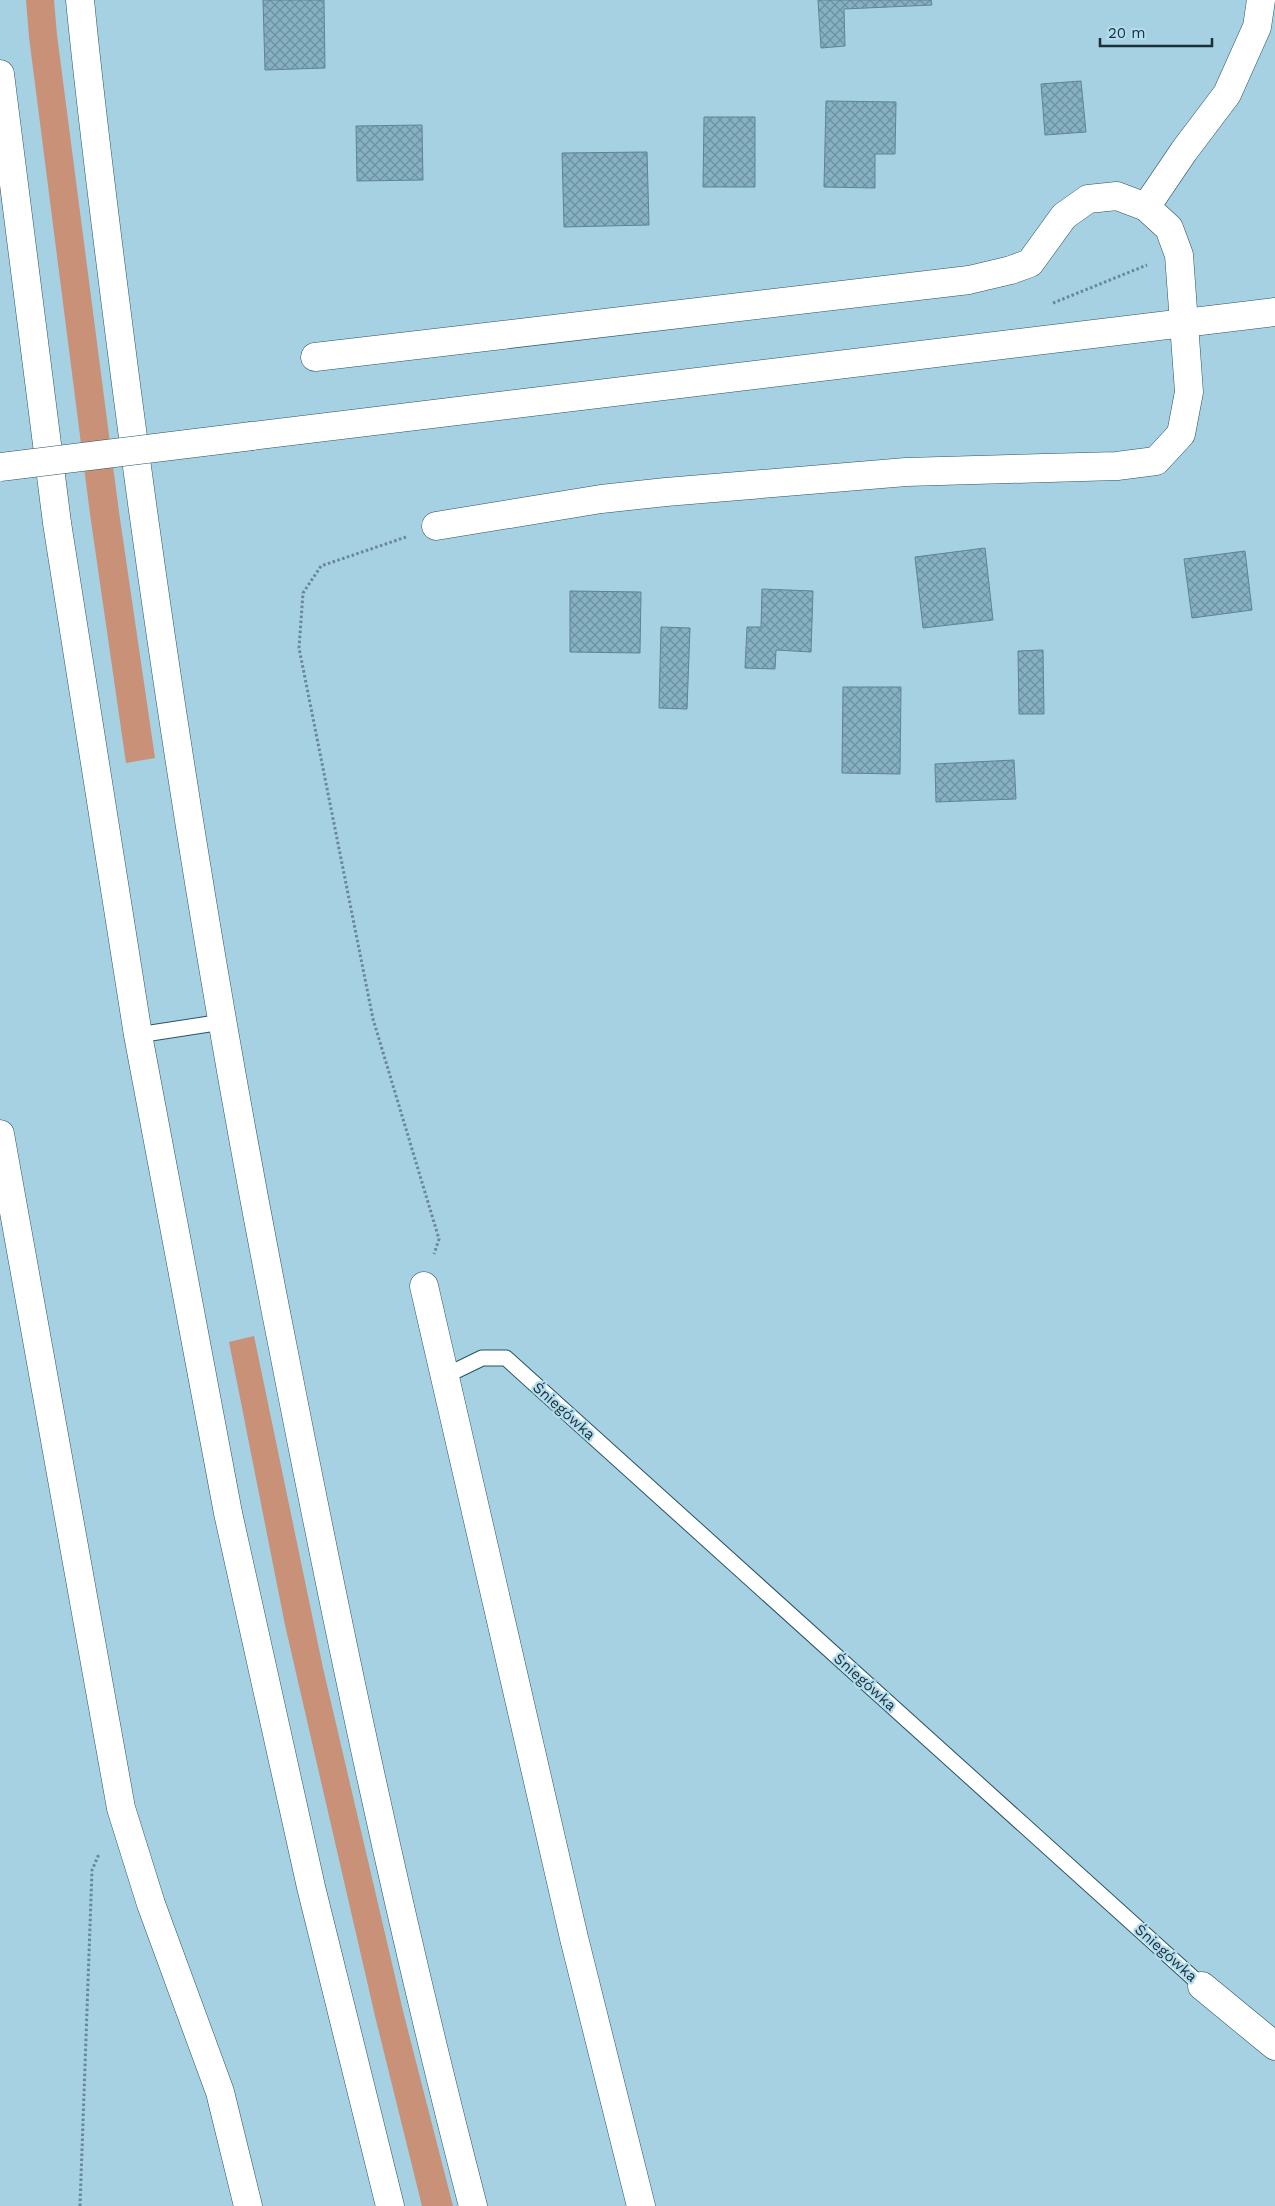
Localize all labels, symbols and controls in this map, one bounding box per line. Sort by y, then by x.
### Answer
scale bar [1100,15,1212,47]
text: 20 m [1108,24,1146,42]
street label: Śniegówka [529,1378,600,1444]
street label: Śniegówka [830,1649,901,1715]
street label: Śniegówka [1131,1920,1202,1986]

